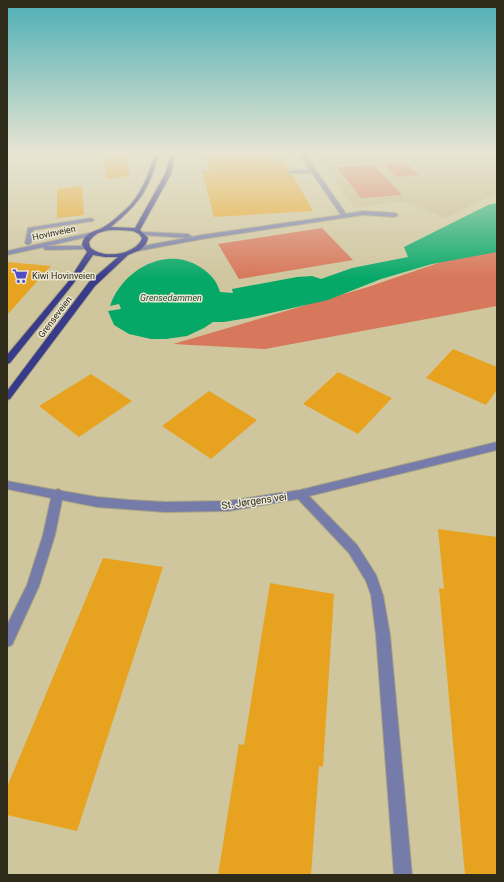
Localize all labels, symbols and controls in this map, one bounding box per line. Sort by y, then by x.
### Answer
street label: Hovinveien [31,224,77,242]
supermarket icon: Kiwi Hovinveien [11,267,29,285]
place label: Kiwi Hovinveien [32,271,95,281]
water label: Grensedammen [140,293,202,303]
street label: Grenseveien [36,294,74,340]
street label: St. Jørgens vei [221,491,287,511]

